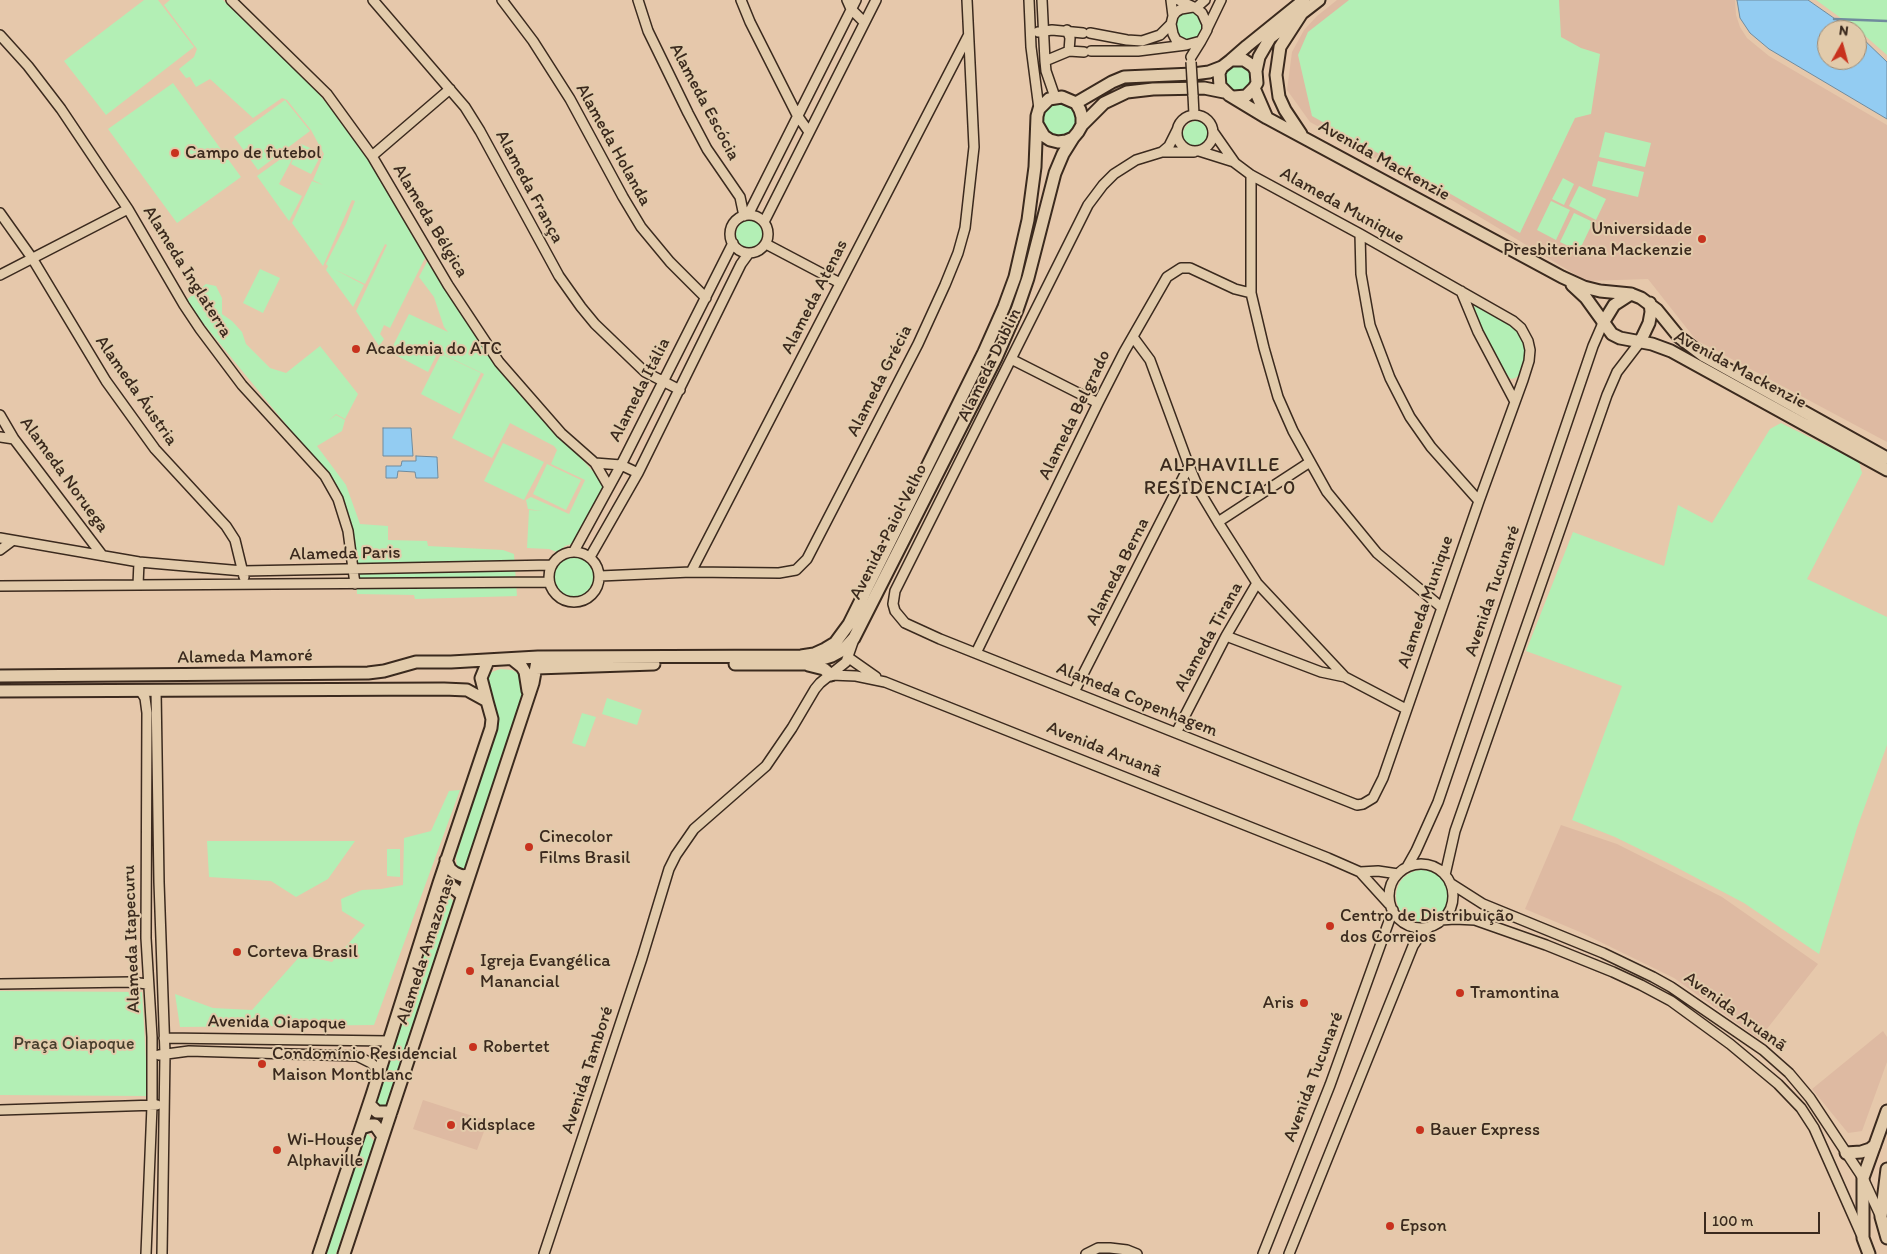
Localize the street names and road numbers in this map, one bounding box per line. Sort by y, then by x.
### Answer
street label: Alameda Escócia [664,40,744,164]
street label: Alameda Holanda [570,80,656,210]
street label: Avenida Mackenzie [1314,116,1454,206]
street label: Alameda França [490,127,568,247]
street label: Alameda Bélgica [388,160,472,282]
street label: Alameda Munique [1276,163,1408,249]
street label: Alameda Inglaterra [138,202,236,342]
street label: Alameda Atenas [777,236,853,358]
street label: Alameda Dublin [953,305,1027,425]
street label: Alameda Grécia [843,322,917,440]
street label: Avenida Mackenzie [1670,326,1810,414]
street label: Alameda Áustria [90,332,182,450]
street label: Alameda Itália [605,334,675,446]
street label: Alameda Belgrado [1034,347,1116,483]
street label: Alameda Noruega [15,413,113,537]
street label: Avenida Paiol Velho [845,461,933,603]
street label: Alameda Berna [1082,515,1154,629]
street label: Avenida Tucunaré [1460,523,1526,659]
street label: Alameda Munique [1393,533,1459,671]
street label: Alameda Paris [289,542,401,566]
street label: Alameda Tirana [1170,578,1248,696]
street label: Alameda Mamoré [177,645,313,669]
street label: Alameda Copenhagem [1053,658,1221,742]
street label: Avenida Aruanã [1043,717,1165,783]
street label: Alameda Itapecuru [119,865,145,1013]
street label: Alameda Amazonas [392,875,460,1027]
street label: Avenida Aruanã [1679,967,1791,1057]
street label: Avenida Tamboré [557,1004,619,1136]
street label: Avenida Tucunaré [1279,1009,1349,1145]
street label: Avenida Oiapoque [208,1011,346,1035]

